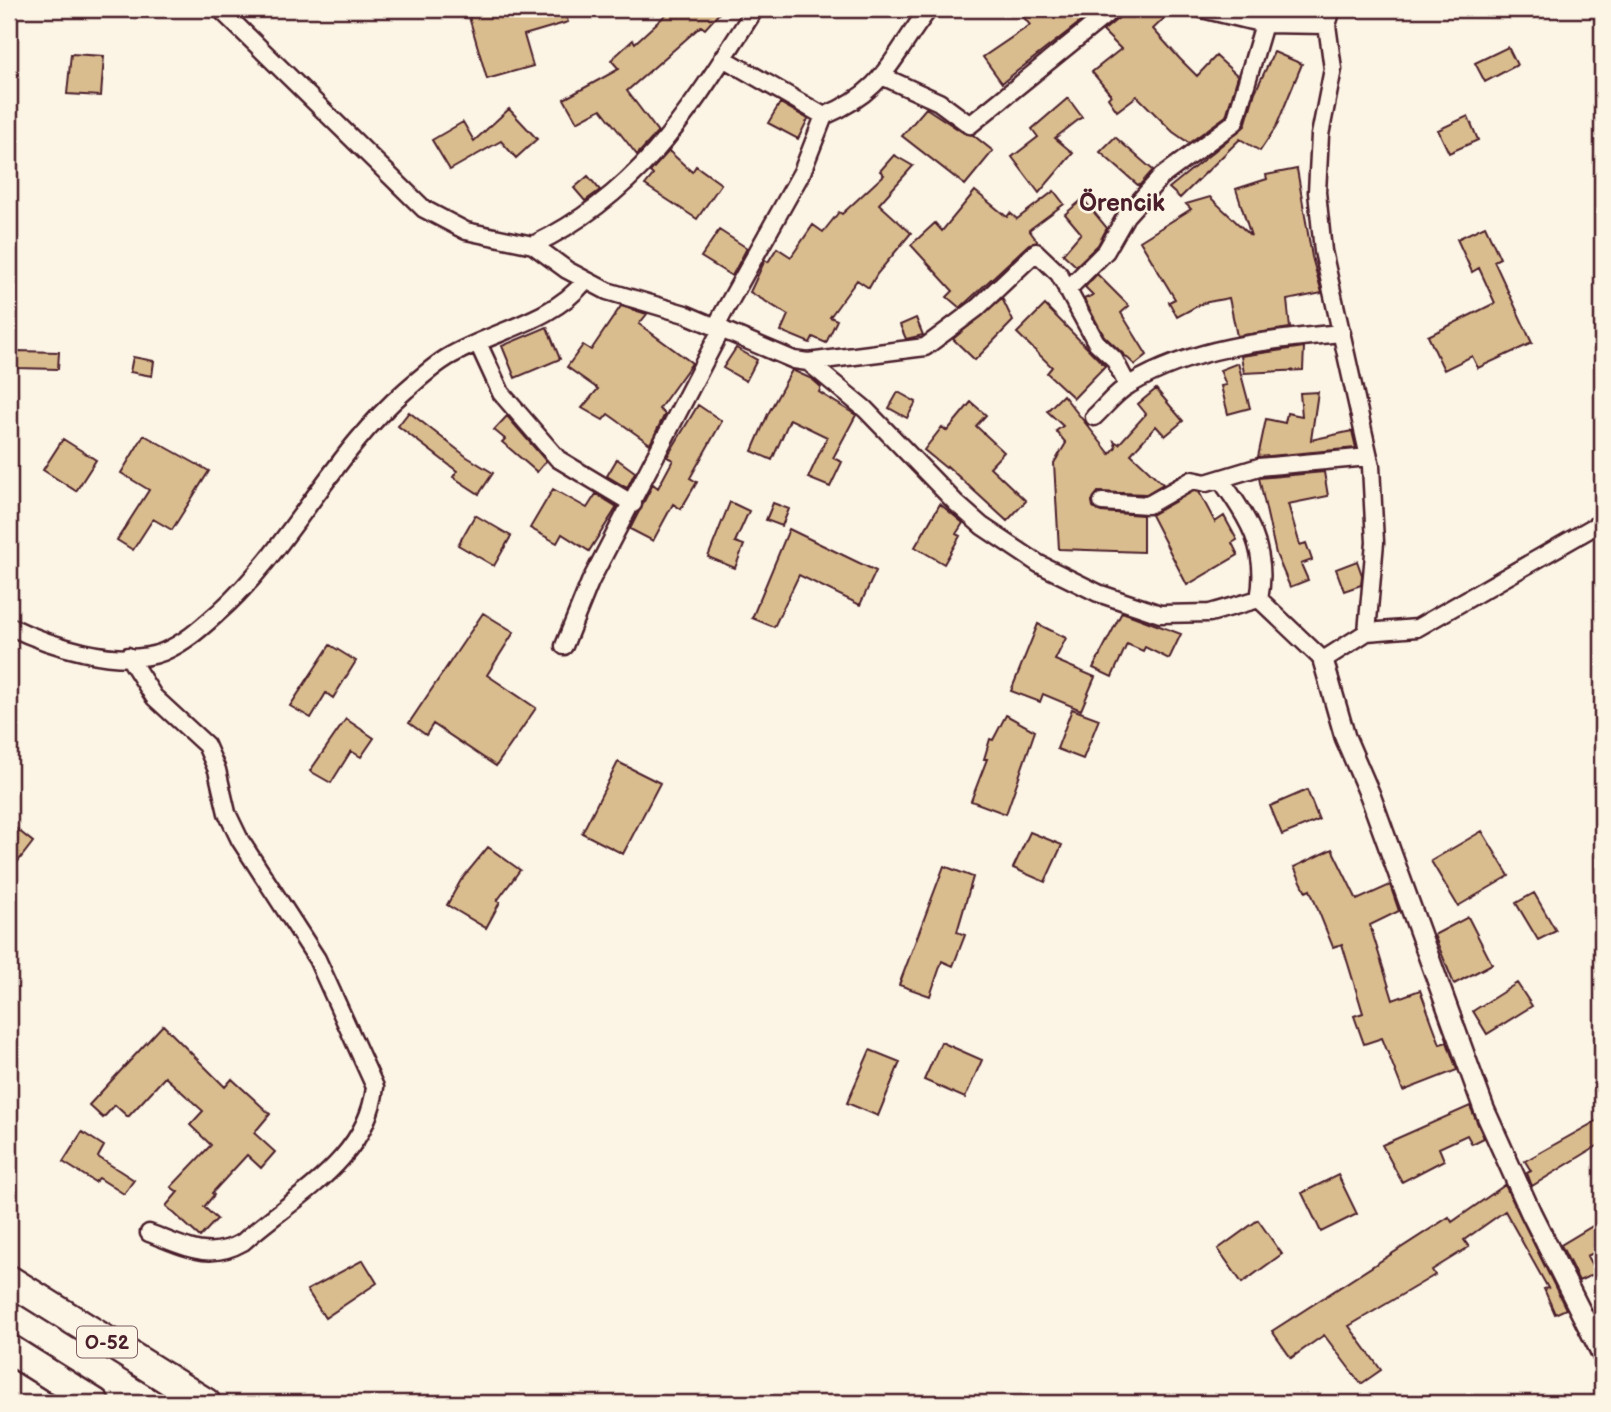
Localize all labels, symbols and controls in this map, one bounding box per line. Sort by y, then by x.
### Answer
district label: Örencik [1079,188,1165,218]
road number: O-52 [77,1326,137,1358]

